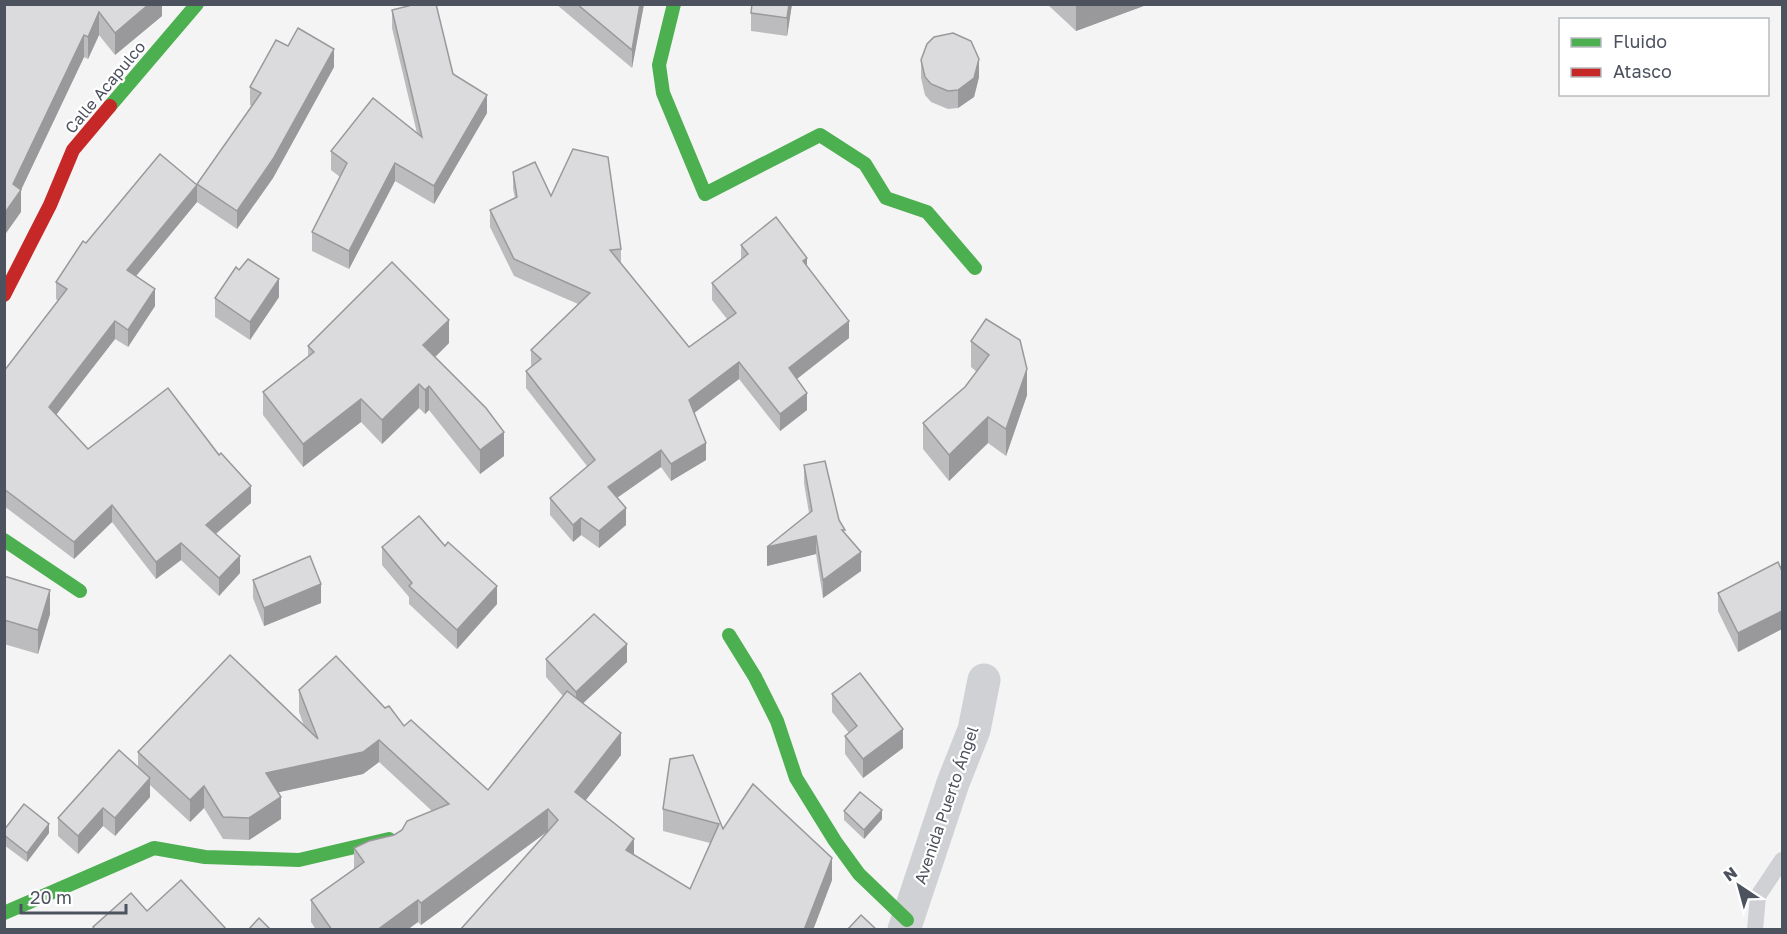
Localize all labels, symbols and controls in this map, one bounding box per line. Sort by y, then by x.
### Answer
legend [1559,18,1769,96]
text: Fluido [1613,30,1667,52]
street label: Calle Acapulco [61,37,149,137]
text: Atasco [1613,60,1672,82]
street label: Avenida Puerto Ángel [910,724,982,886]
north arrow [1709,856,1769,916]
text: N [1719,862,1741,886]
scale bar [21,877,126,915]
text: 20 m [30,886,72,908]

